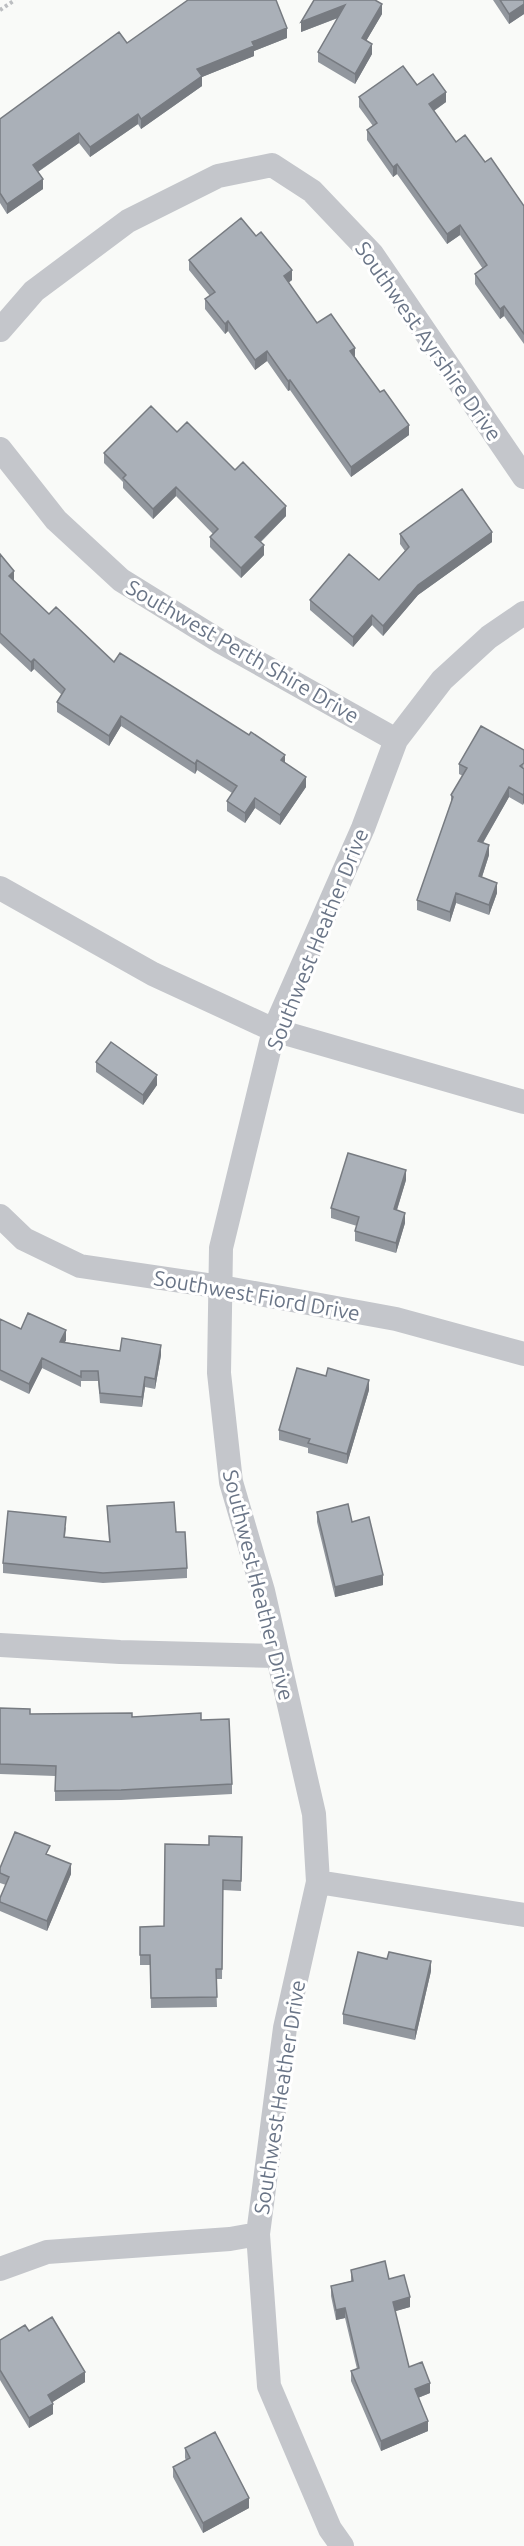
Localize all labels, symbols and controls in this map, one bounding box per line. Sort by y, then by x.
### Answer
street label: Southwest Ayrshire Drive [351,237,507,445]
street label: Southwest Perth Shire Drive [123,575,363,727]
street label: Southwest Heather Drive [262,825,372,1053]
street label: Southwest Fiord Drive [152,1265,362,1325]
street label: Southwest Heather Drive [219,1467,299,1703]
street label: Southwest Heather Drive [249,1978,309,2216]

